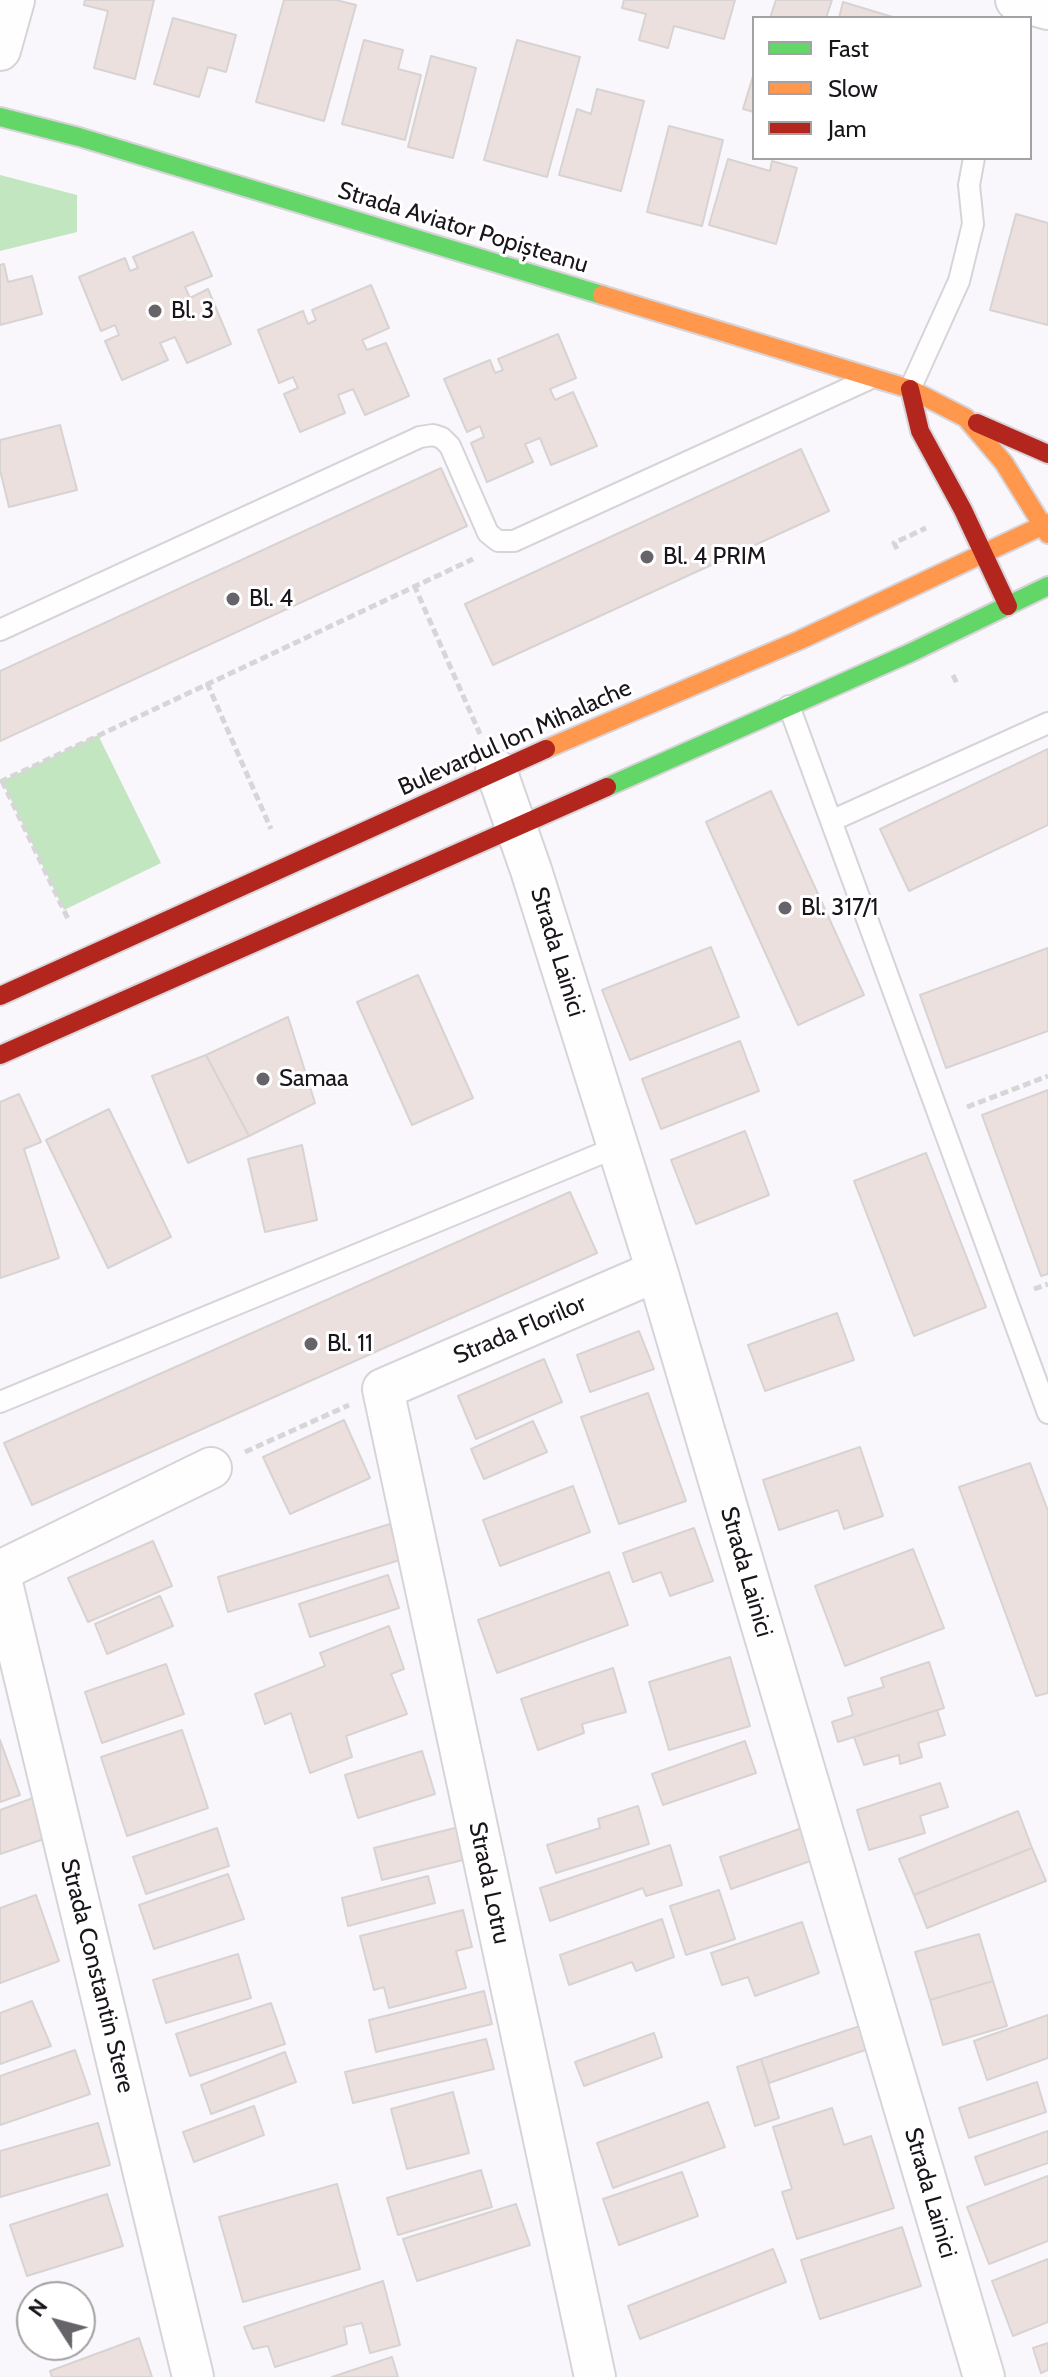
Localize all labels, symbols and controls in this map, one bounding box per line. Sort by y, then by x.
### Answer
legend [752,16,1032,160]
text: Fast [828,34,869,63]
text: Slow [828,74,878,103]
text: Jam [828,114,866,143]
street label: Strada Aviator Popișteanu [334,176,592,280]
place label: Bl. 3 [171,297,214,325]
marker: Bl. 3 [146,302,164,320]
place label: Bl. 4 PRIM [663,543,766,571]
marker: Bl. 4 PRIM [638,548,656,566]
place label: Bl. 4 [249,585,293,613]
marker: Bl. 4 [224,590,242,608]
street label: Bulevardul Ion Mihalache [394,674,636,802]
street label: Strada Lainici [524,884,590,1020]
place label: Bl. 317/1 [801,894,878,922]
marker: Bl. 317/1 [776,899,794,917]
place label: Samaa [279,1065,349,1093]
marker: Samaa [254,1070,272,1088]
street label: Strada Florilor [449,1289,591,1371]
place label: Bl. 11 [327,1330,373,1358]
marker: Bl. 11 [302,1335,320,1353]
street label: Strada Lainici [714,1504,778,1640]
street label: Strada Lotru [462,1819,516,1947]
street label: Strada Constantin Stere [54,1856,140,2096]
street label: Strada Lainici [898,2125,962,2261]
north arrow [16,2281,96,2361]
text: N [22,2294,53,2322]

